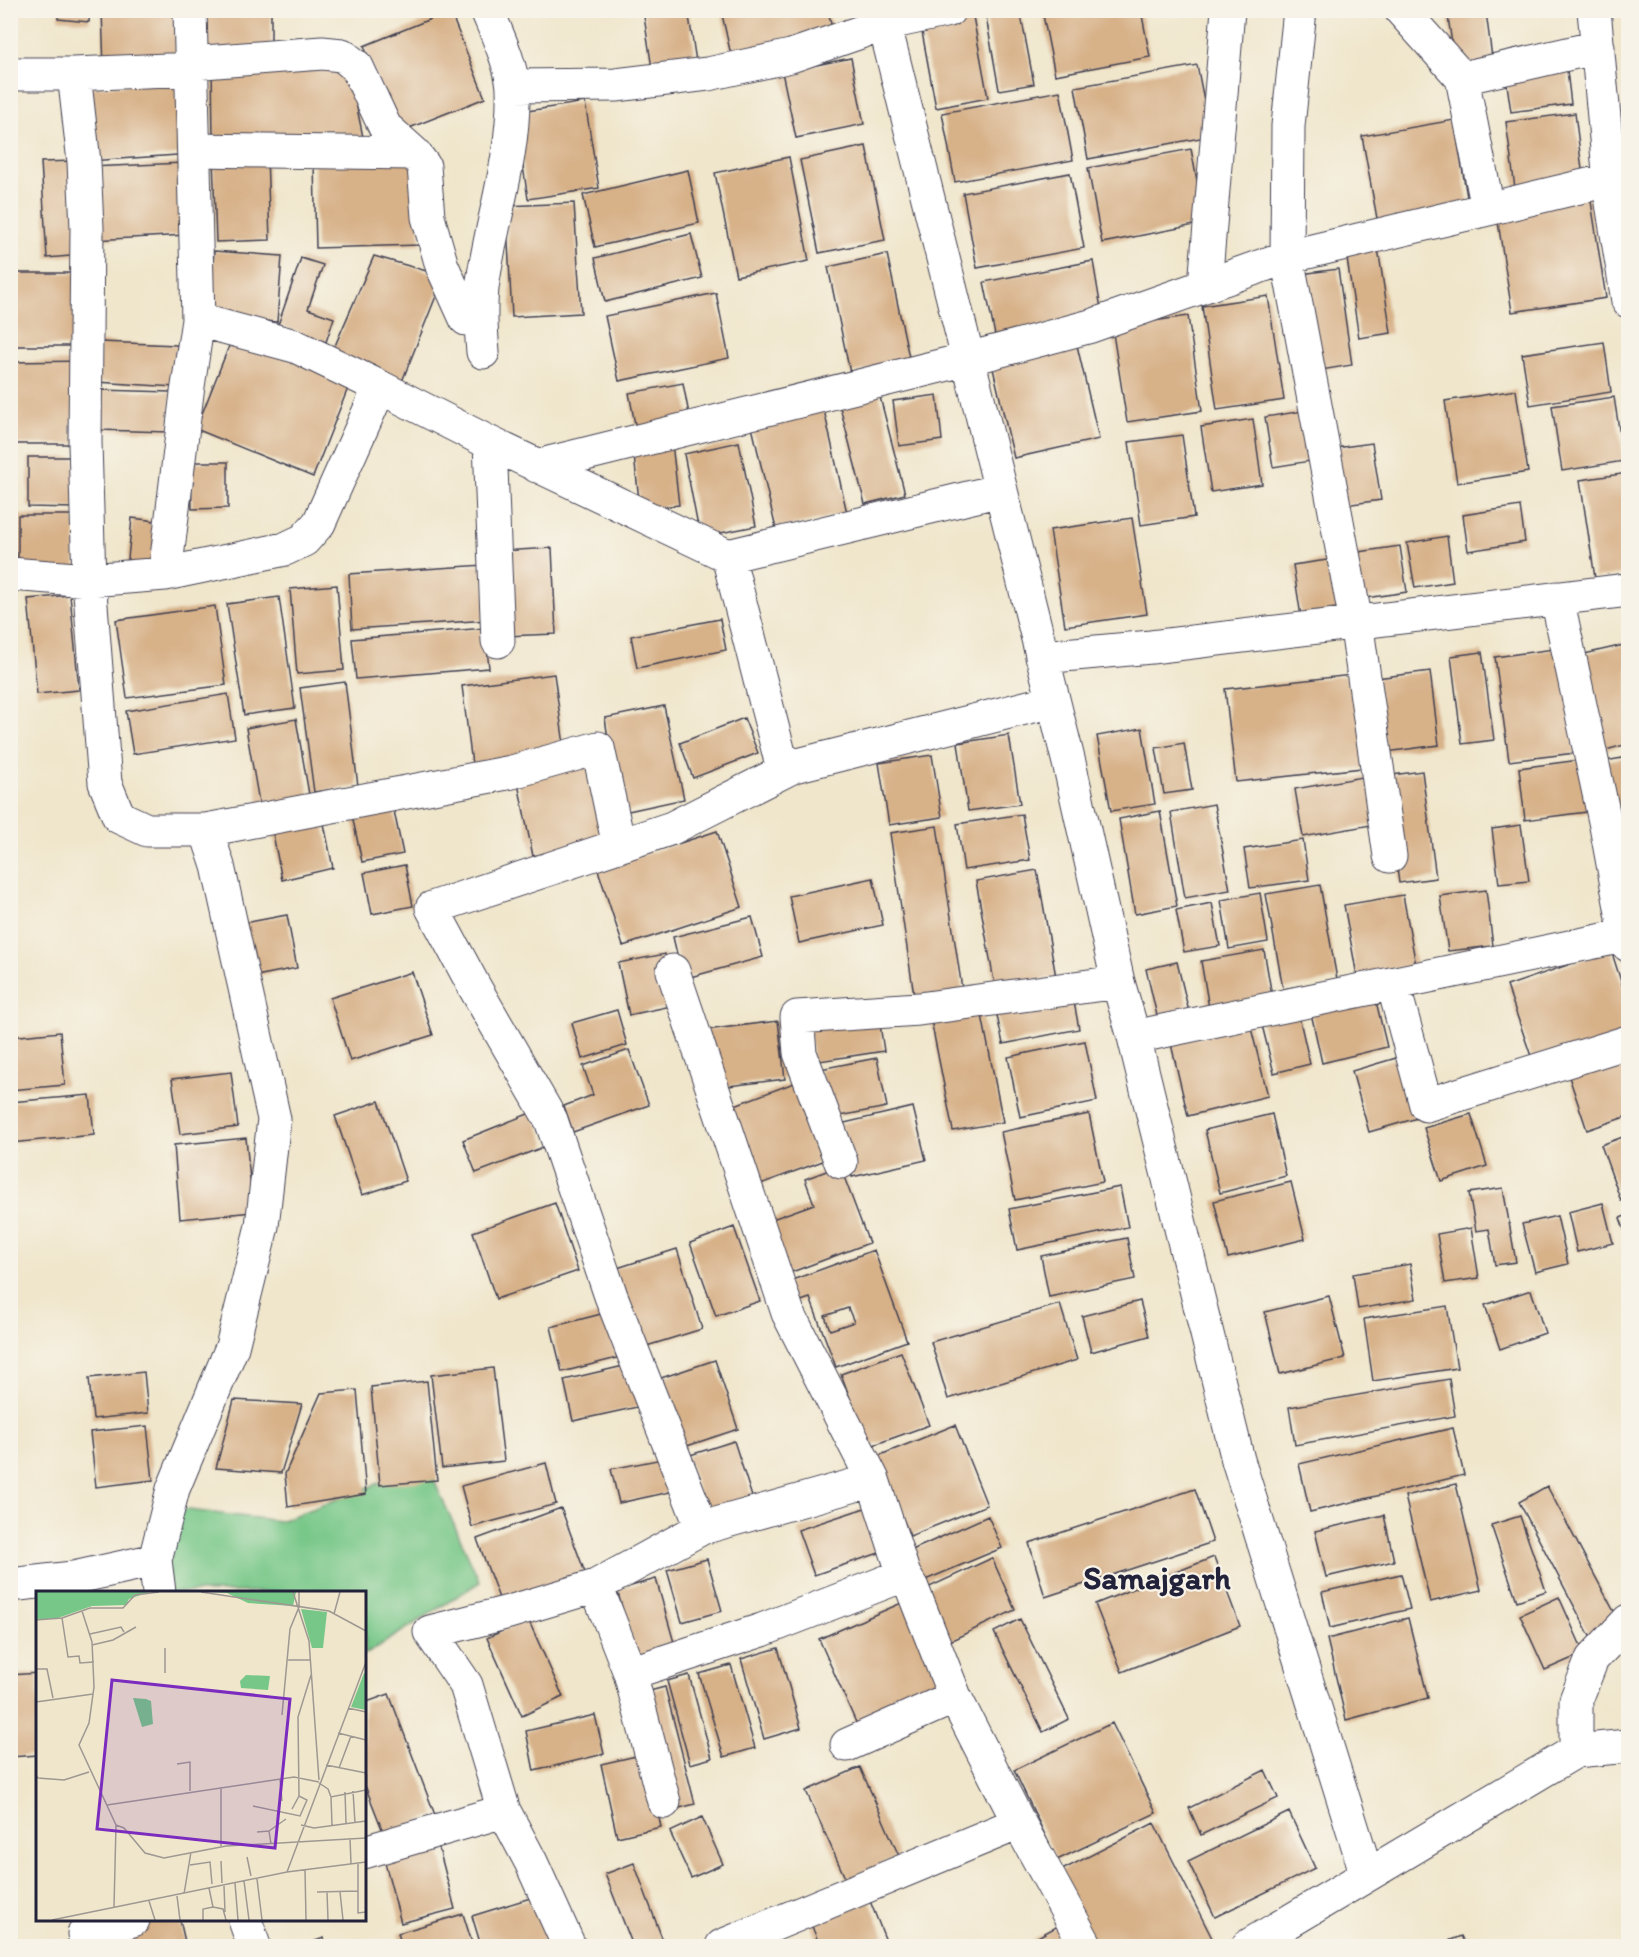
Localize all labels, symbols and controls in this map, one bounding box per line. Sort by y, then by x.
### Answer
district label: Samajgarh [1083,1559,1231,1597]
inset map [36,1591,366,1921]

